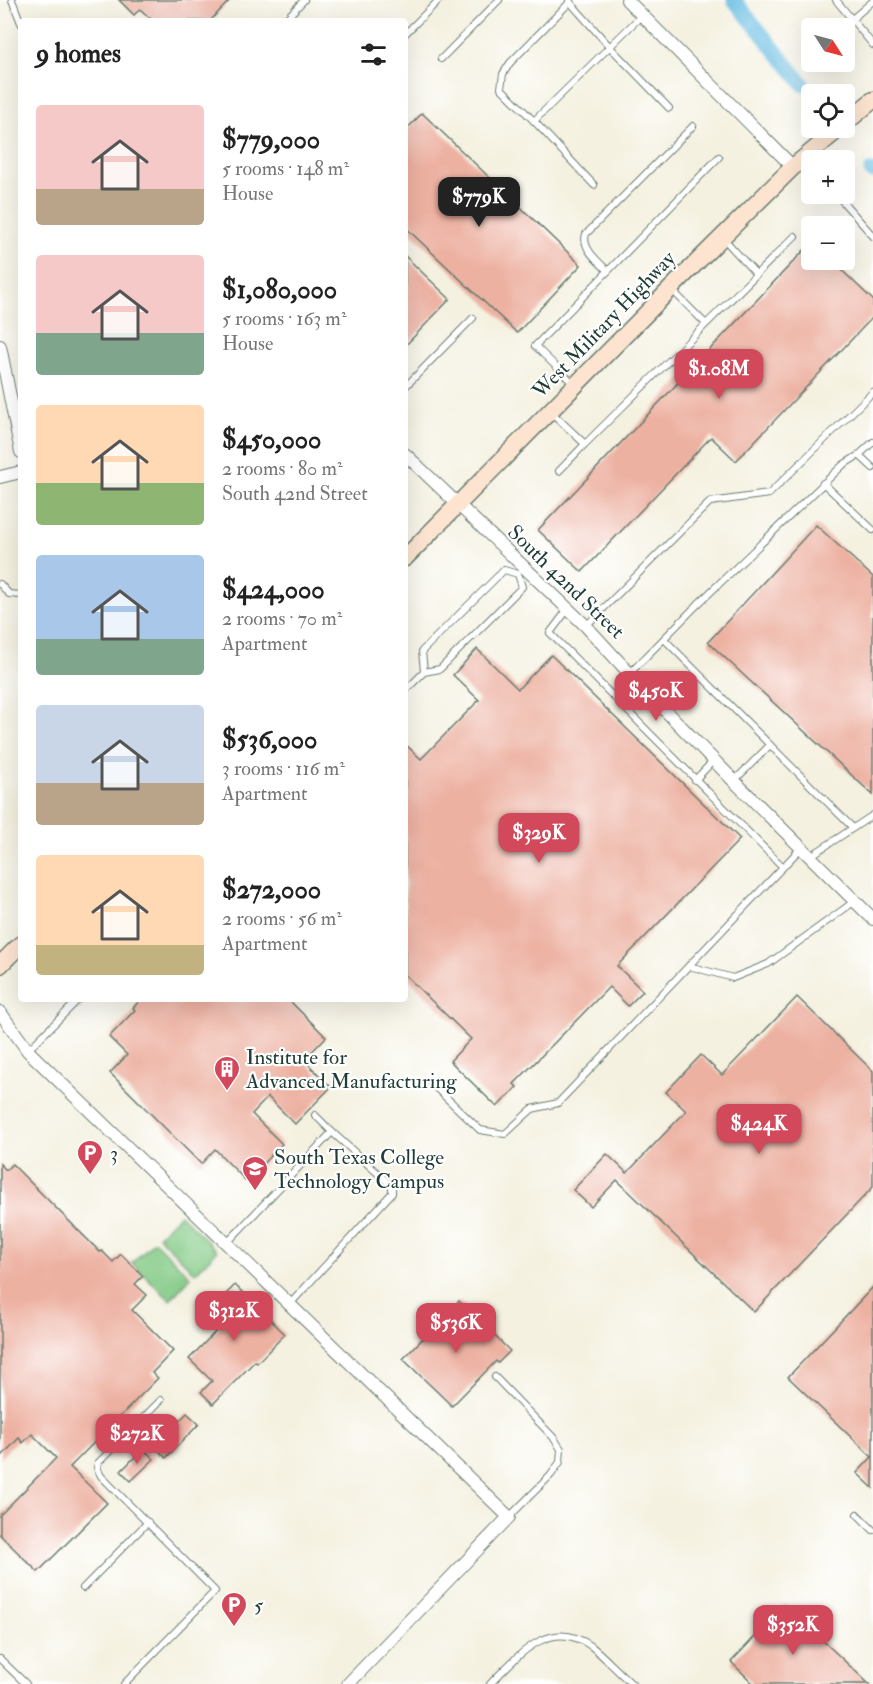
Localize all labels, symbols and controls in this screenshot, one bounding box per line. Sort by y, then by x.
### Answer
north arrow [801,18,855,72]
map controls [801,18,855,270]
text: 9 homes [36,38,121,70]
icon: filters [357,38,390,71]
button: locate [801,84,855,138]
text: $779,000 [222,124,320,156]
icon: home [84,129,156,201]
button: + [801,150,855,204]
text: 5 rooms · 148 m² [222,156,349,181]
pin: $779K [437,177,521,228]
text: House [222,181,273,206]
text: $779K [452,184,506,209]
button: − [801,216,855,270]
street label: West Military Highway [526,245,682,405]
text: $1,080,000 [222,274,337,306]
icon: home [84,279,156,351]
text: 5 rooms · 163 m² [222,306,347,331]
text: House [222,331,273,356]
pin: $1.08M [670,349,768,400]
text: $1.08M [688,356,750,381]
text: $450,000 [222,424,321,456]
icon: home [84,429,156,501]
text: 2 rooms · 80 m² [222,456,343,481]
text: South 42nd Street [222,481,368,506]
street label: South 42nd Street [502,519,631,645]
text: $424,000 [222,574,325,606]
icon: home [84,579,156,651]
text: 2 rooms · 70 m² [222,606,342,631]
text: Apartment [222,631,307,656]
pin: $450K [614,671,698,722]
text: $450K [629,678,683,703]
text: $536,000 [222,724,317,756]
icon: home [84,729,156,801]
text: 3 rooms · 116 m² [222,756,345,781]
text: Apartment [222,781,307,806]
pin: $329K [497,813,581,864]
text: $329K [512,820,566,845]
text: $272,000 [222,874,321,906]
icon: home [84,879,156,951]
text: 2 rooms · 56 m² [222,906,342,931]
text: Apartment [222,931,307,956]
place label: Institute for Advanced Manufacturing [245,1044,457,1095]
building icon: Institute for Advanced Manufacturing [212,1054,242,1092]
pin: $424K [717,1104,801,1155]
text: $424K [730,1111,788,1136]
parking icon: 3 [75,1138,105,1176]
place label: 3 [110,1140,118,1167]
place label: South Texas College Technology Campus [274,1144,444,1195]
school or university icon: South Texas College Technology Campus [240,1154,270,1192]
pin: $312K [192,1291,276,1342]
text: $312K [209,1298,259,1323]
pin: $536K [414,1303,498,1354]
text: $536K [430,1310,482,1335]
pin: $272K [95,1414,179,1465]
text: $272K [110,1421,164,1446]
parking icon: 5 [219,1590,249,1628]
place label: 5 [254,1592,264,1619]
pin: $352K [751,1605,835,1656]
text: $352K [767,1612,819,1637]

